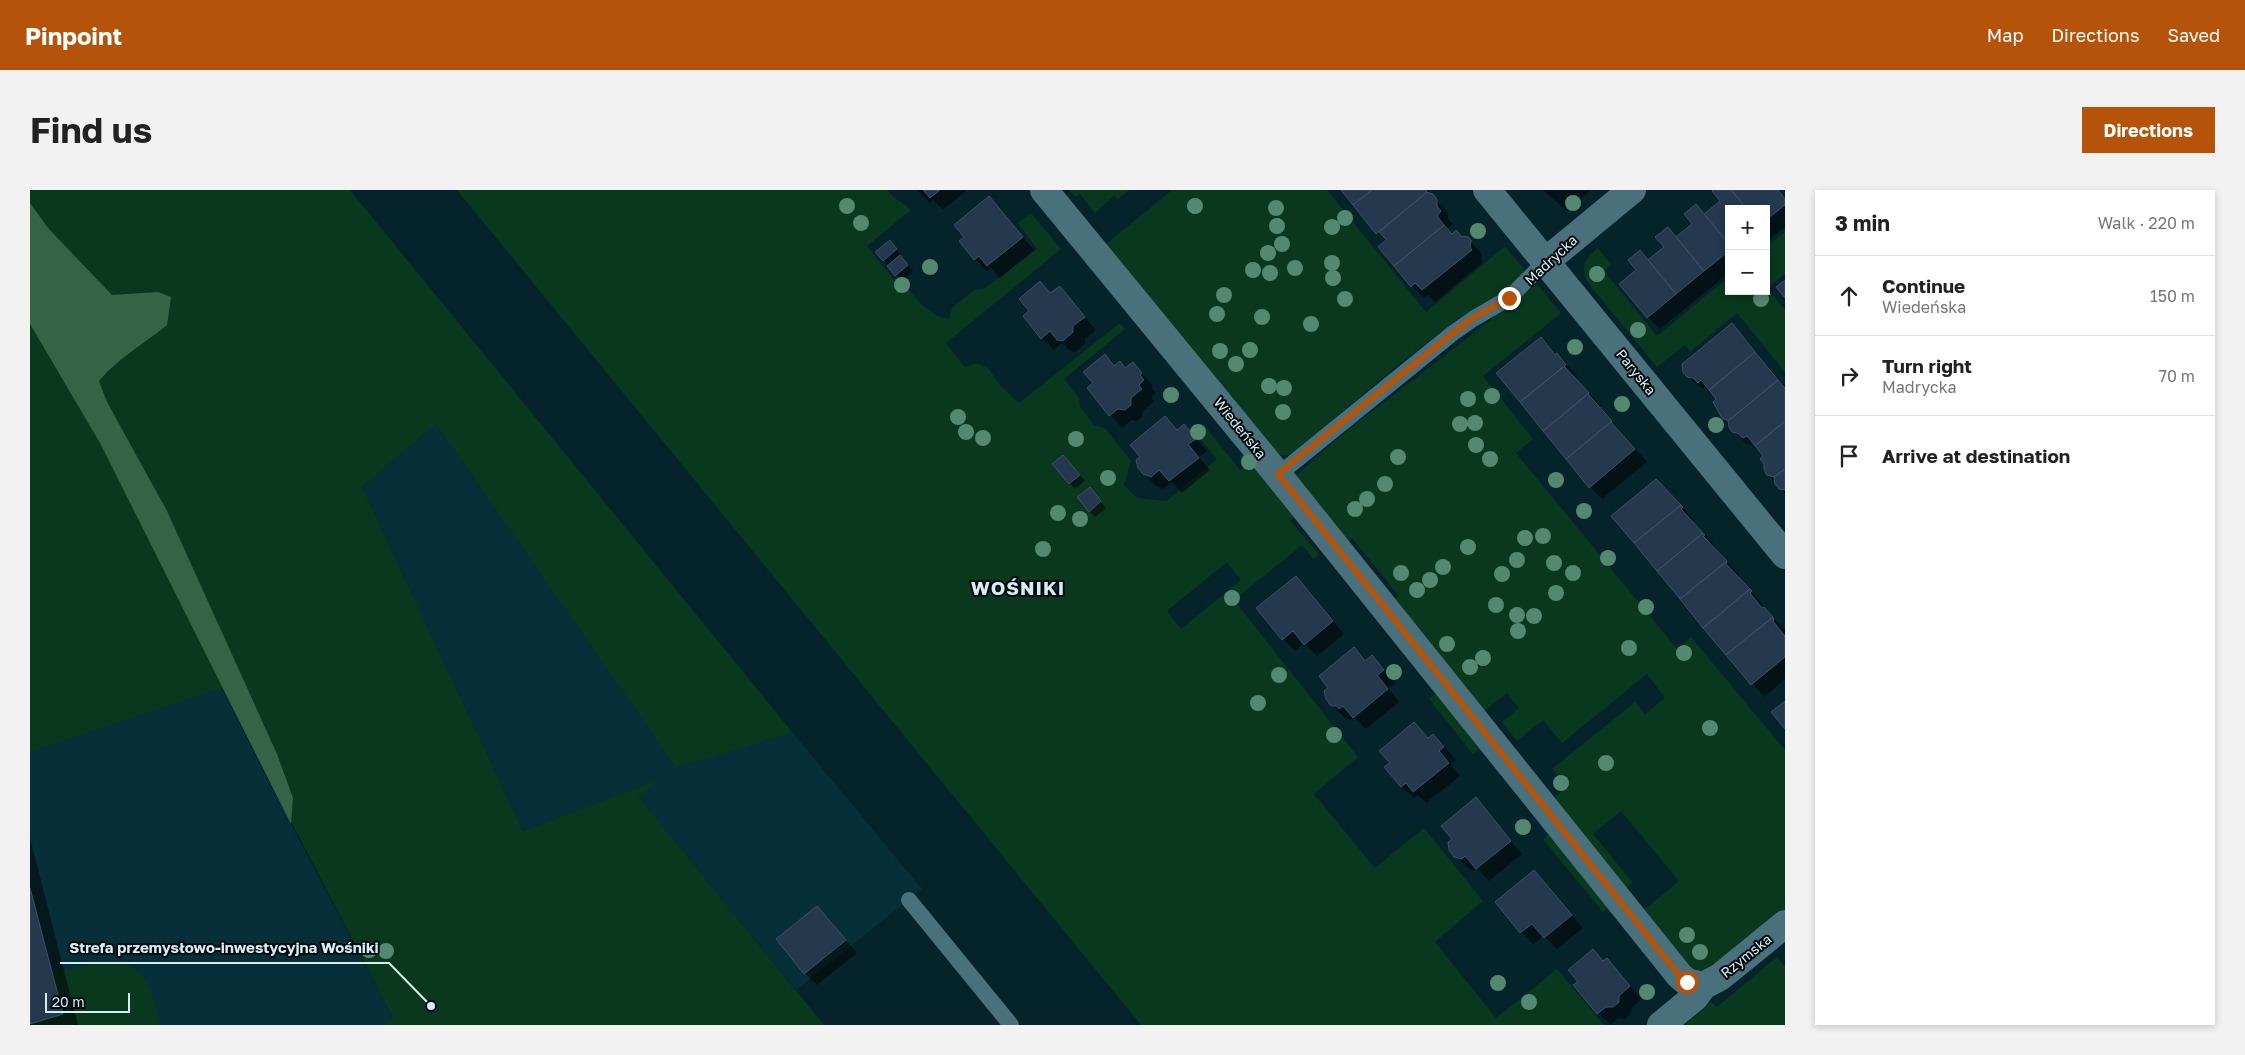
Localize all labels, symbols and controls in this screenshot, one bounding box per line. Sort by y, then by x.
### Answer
text: Pinpoint [25,21,122,50]
text: Map [1987,24,2023,46]
text: Directions [2051,24,2139,46]
text: Saved [2167,24,2220,46]
button: Directions [2082,107,2215,153]
text: Find us [30,109,152,151]
map controls [1725,205,1770,295]
button: + [1725,205,1770,250]
text: 3 min [1835,210,1890,236]
text: Walk · 220 m [2098,213,2195,233]
street label: Madrycka [1521,231,1580,288]
button: − [1725,250,1770,295]
text: Continue [1882,274,1965,297]
icon: ahead [1835,282,1863,310]
text: 150 m [2150,286,2195,306]
route end [1498,287,1521,310]
text: Wiedeńska [1882,297,1966,317]
street label: Paryska [1613,345,1660,398]
text: Turn right [1882,354,1972,377]
icon: right [1835,362,1863,390]
text: 70 m [2158,366,2195,386]
text: Madrycka [1882,377,1957,397]
street label: Wiedeńska [1211,394,1270,462]
icon: arrive [1835,442,1863,470]
text: Arrive at destination [1882,444,2070,467]
district label: WOŚNIKI [971,576,1065,599]
street label: Rzymska [1717,930,1774,981]
callout: Strefa przemysłowo-inwestycyjna Wośniki [60,933,389,963]
text: Strefa przemysłowo-inwestycyjna Wośniki [69,938,379,956]
route start [1676,971,1699,994]
scale bar [45,990,130,1013]
text: 20 m [52,993,85,1010]

